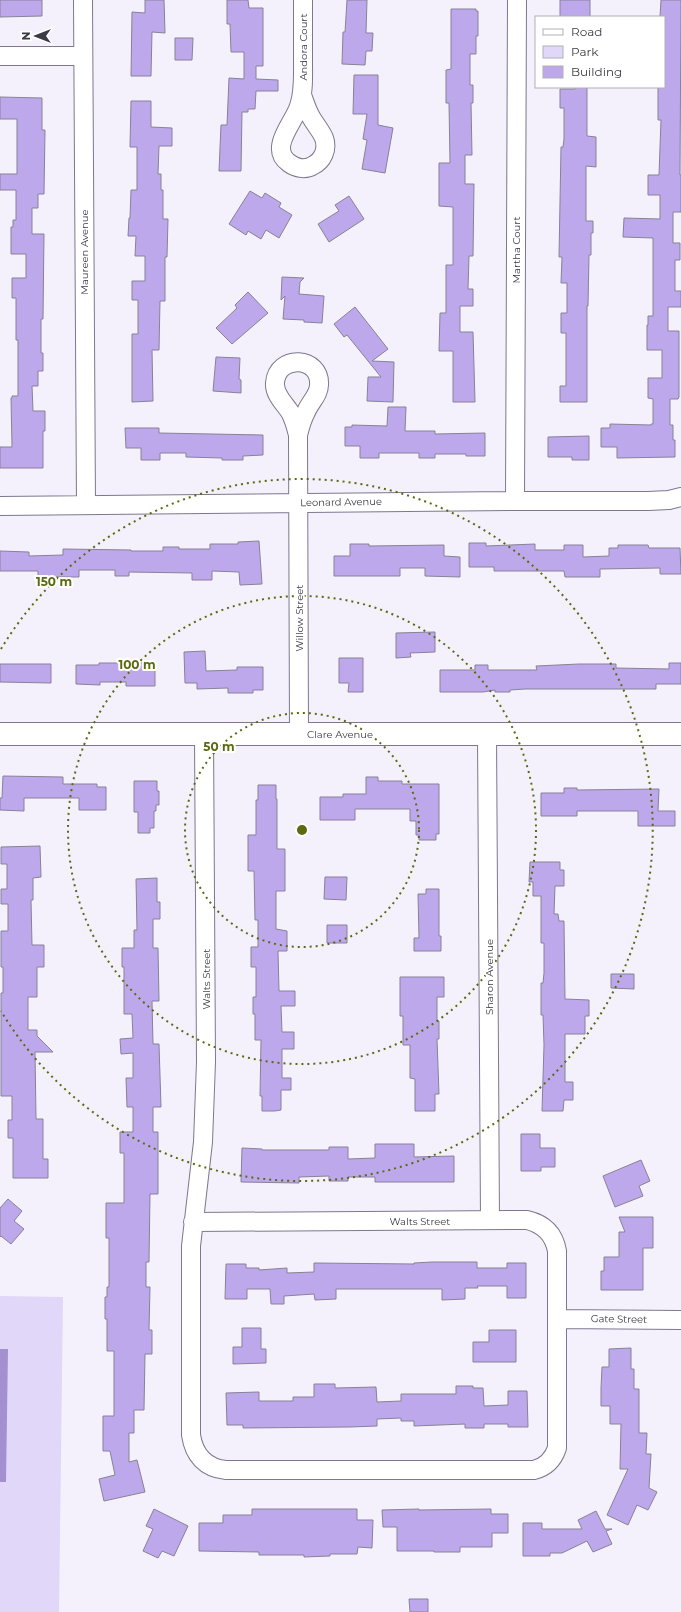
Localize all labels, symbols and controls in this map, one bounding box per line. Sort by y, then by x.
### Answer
street label: Andora Court [297,13,310,81]
north arrow [16,16,56,56]
legend [535,16,665,88]
text: Road [571,24,602,39]
text: N [19,32,33,40]
text: Park [571,44,599,59]
text: Building [571,64,622,79]
street label: Maureen Avenue [78,209,91,295]
street label: Martha Court [510,216,523,284]
street label: Leonard Avenue [300,495,382,509]
text: 150 m [36,574,72,589]
street label: Willow Street [293,585,306,651]
text: 100 m [119,657,155,672]
street label: Clare Avenue [307,728,373,741]
text: 50 m [203,739,235,754]
centre of rings [295,823,309,837]
street label: Sharon Avenue [483,939,496,1015]
street label: Walts Street [200,949,213,1009]
street label: Walts Street [390,1215,450,1228]
street label: Gate Street [591,1312,647,1326]

